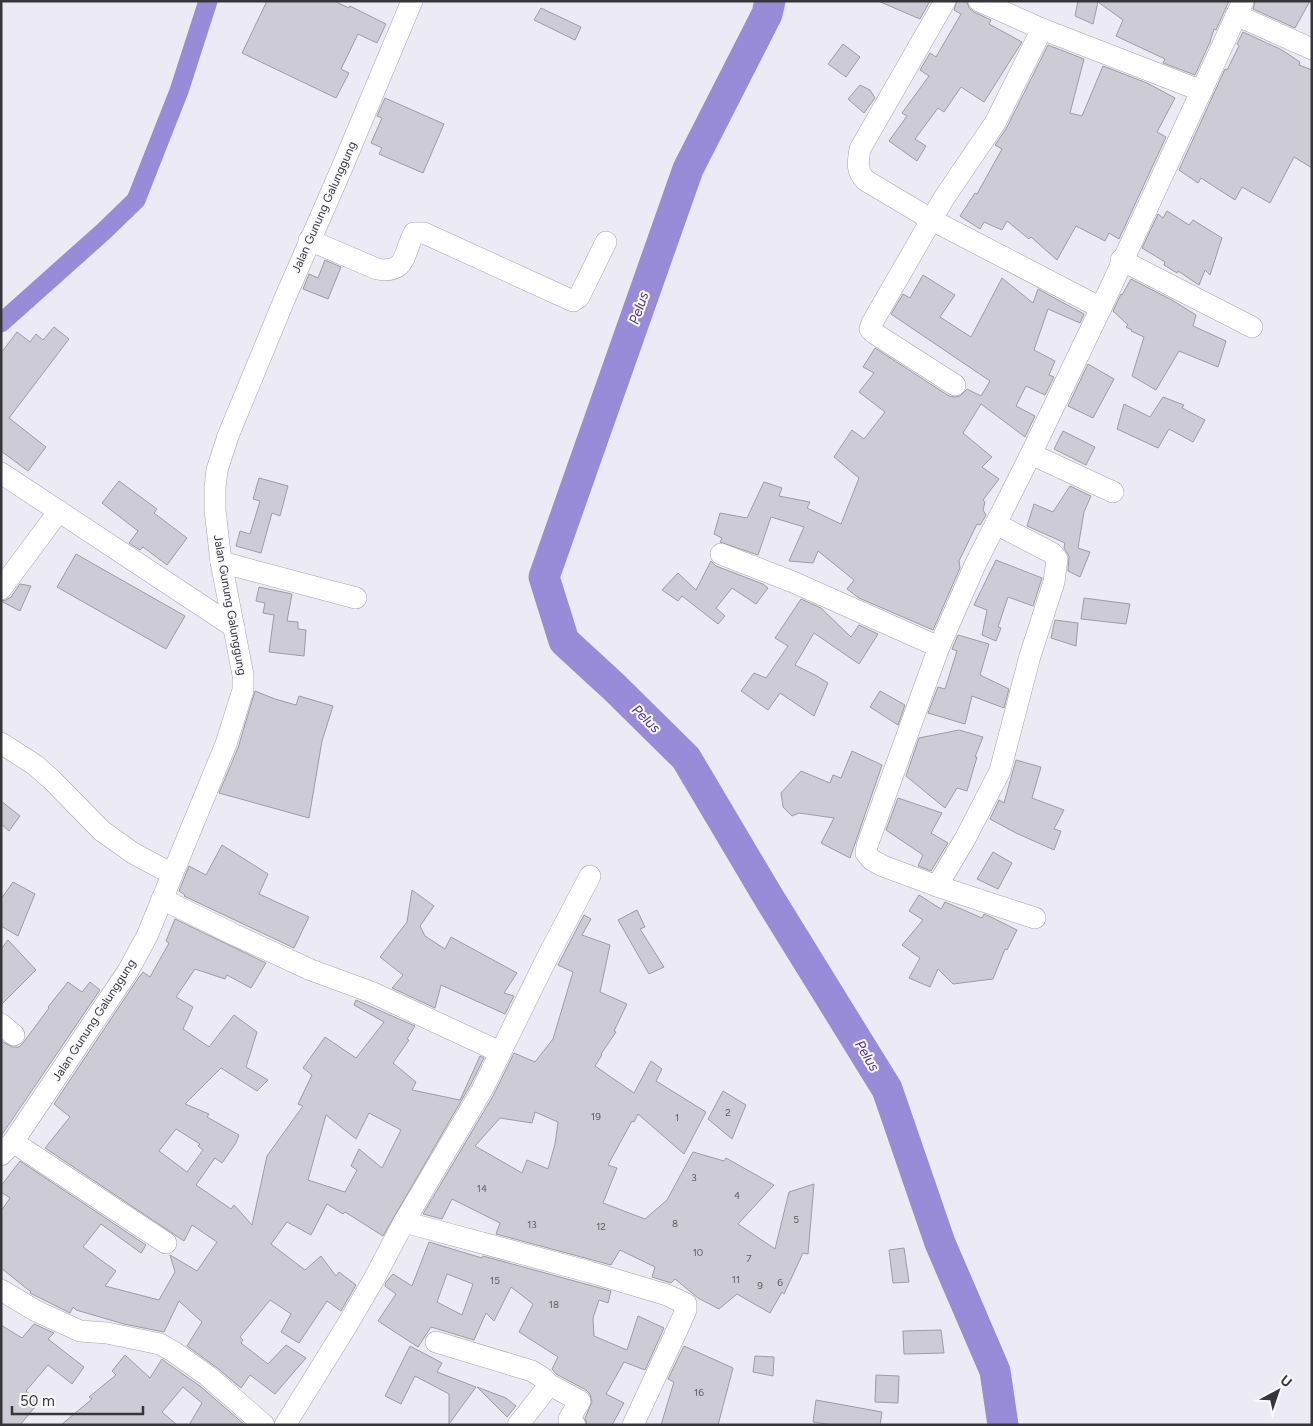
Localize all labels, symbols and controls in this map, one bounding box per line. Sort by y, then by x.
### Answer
street label: Jalan Gunung Galunggung [289,139,359,275]
water label: Pelus [626,289,653,326]
street label: Jalan Gunung Galunggung [211,534,249,676]
water label: Pelus [628,701,664,737]
street label: Jalan Gunung Galunggung [49,956,139,1084]
water label: Pelus [851,1037,883,1075]
house number: 2 [725,1106,731,1119]
house number: 19 [591,1110,601,1123]
house number: 1 [675,1111,679,1124]
house number: 3 [691,1171,697,1184]
house number: 14 [477,1182,487,1195]
house number: 4 [734,1189,740,1202]
house number: 5 [793,1213,799,1226]
house number: 8 [672,1217,678,1230]
house number: 13 [527,1218,537,1231]
house number: 12 [596,1220,606,1233]
house number: 10 [693,1246,703,1259]
house number: 7 [746,1252,752,1265]
house number: 11 [732,1273,740,1286]
house number: 15 [490,1274,500,1287]
house number: 6 [777,1276,783,1289]
house number: 9 [757,1279,763,1292]
house number: 18 [549,1298,559,1311]
north arrow [1253,1366,1303,1416]
text: U [1277,1372,1295,1391]
scale bar [12,1384,144,1416]
house number: 16 [694,1386,704,1399]
text: 50 m [20,1392,55,1410]

